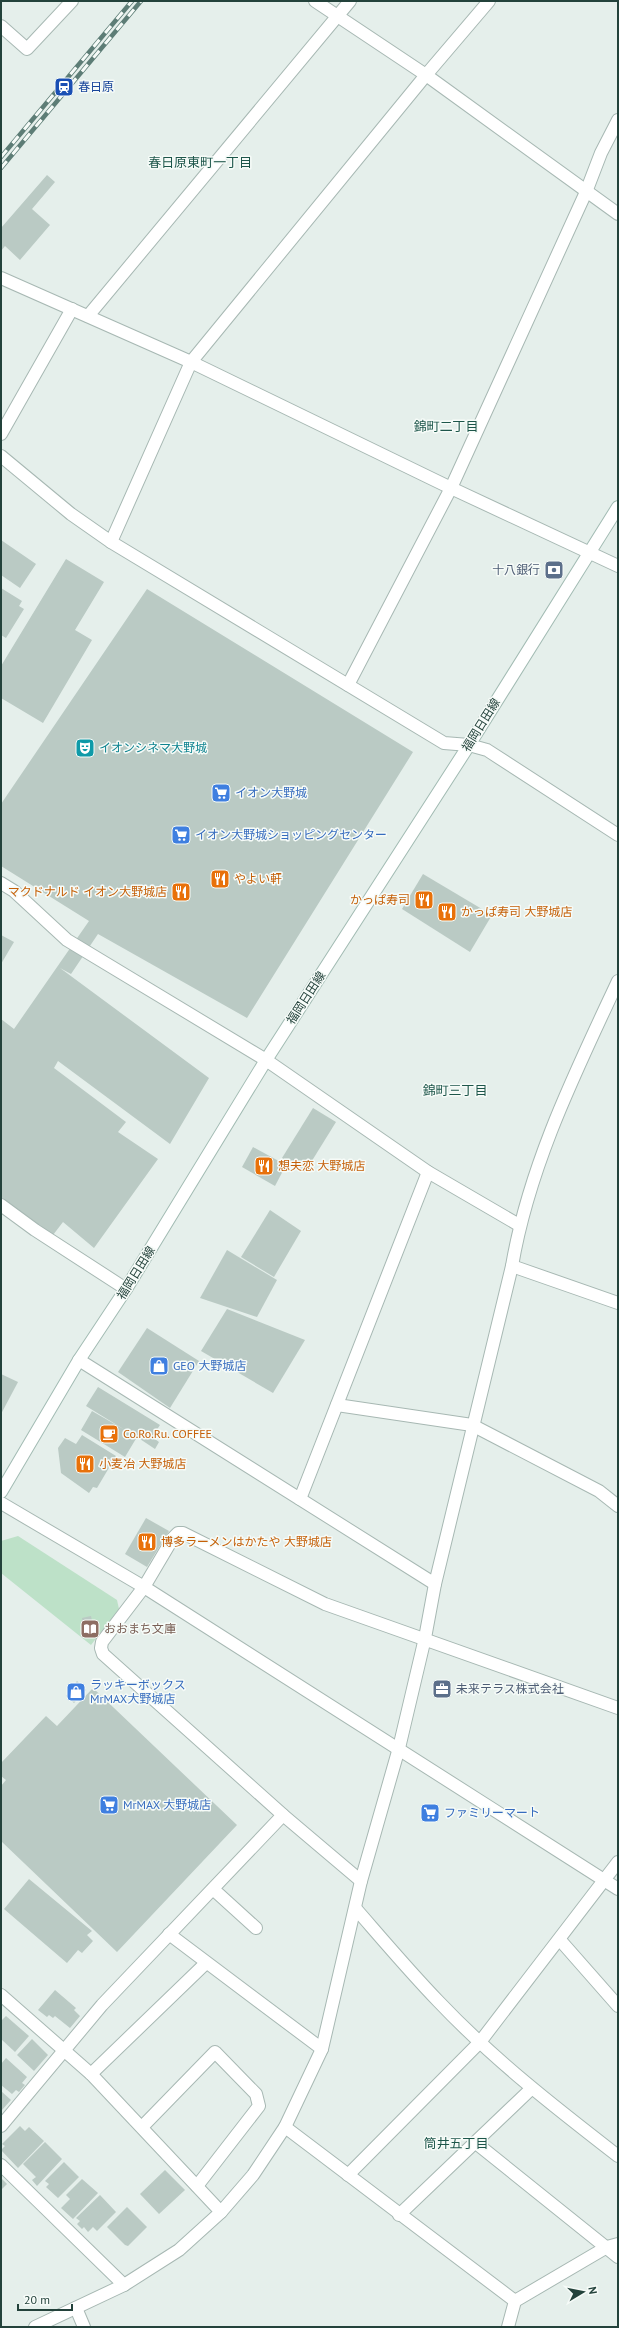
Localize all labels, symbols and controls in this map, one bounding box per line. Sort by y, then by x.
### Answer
station icon: 春日原 [53,76,75,98]
place label: 春日原 [78,79,114,94]
district label: 春日原東町一丁目 [148,154,252,171]
district label: 錦町二丁目 [413,418,479,435]
bank icon: 十八銀行 [543,559,565,581]
place label: 十八銀行 [492,562,540,577]
street label: 福岡日田線 [458,695,503,754]
theatre icon: イオンシネマ大野城 [74,737,96,759]
place label: イオンシネマ大野城 [99,740,207,755]
supermarket icon: イオン大野城 [210,782,232,804]
place label: イオン大野城 [235,785,307,800]
supermarket icon: イオン大野城ショッピングセンター [170,824,192,846]
place label: イオン大野城ショッピングセンター [195,827,387,842]
restaurant icon: やよい軒 [209,868,231,890]
place label: やよい軒 [234,871,282,886]
restaurant icon: マクドナルド イオン大野城店 [170,881,192,903]
place label: マクドナルド イオン大野城店 [8,884,167,899]
restaurant icon: かっぱ寿司 [413,889,435,911]
place label: かっぱ寿司 [350,892,410,907]
restaurant icon: かっぱ寿司 大野城店 [436,901,458,923]
place label: かっぱ寿司 大野城店 [461,904,572,919]
street label: 福岡日田線 [283,968,328,1027]
district label: 錦町三丁目 [422,1082,488,1099]
restaurant icon: 想夫恋 大野城店 [253,1155,275,1177]
place label: 想夫恋 大野城店 [278,1158,365,1173]
street label: 福岡日田線 [113,1243,158,1302]
shop icon: GEO 大野城店 [148,1355,170,1377]
place label: GEO 大野城店 [173,1358,246,1373]
cafe icon: Co.Ro.Ru. COFFEE [98,1423,120,1445]
place label: Co.Ro.Ru. COFFEE [123,1426,212,1441]
restaurant icon: 小麦冶 大野城店 [74,1453,96,1475]
place label: 小麦冶 大野城店 [99,1456,186,1471]
restaurant icon: 博多ラーメンはかたや 大野城店 [136,1531,158,1553]
place label: 博多ラーメンはかたや 大野城店 [161,1534,332,1549]
library icon: おおまち文庫 [79,1618,101,1640]
place label: おおまち文庫 [104,1621,176,1636]
place label: ラッキーボックス MrMAX大野城店 [90,1677,186,1706]
office icon: 未来テラス株式会社 [431,1678,453,1700]
shop icon: ラッキーボックス MrMAX大野城店 [65,1681,87,1703]
place label: 未来テラス株式会社 [456,1681,564,1696]
supermarket icon: MrMAX 大野城店 [98,1794,120,1816]
place label: MrMAX 大野城店 [123,1797,211,1812]
supermarket icon: ファミリーマート [419,1802,441,1824]
place label: ファミリーマート [444,1805,540,1820]
district label: 筒井五丁目 [423,2135,489,2152]
north arrow [563,2272,603,2312]
text: N [585,2285,600,2295]
scale bar [18,2286,72,2312]
text: 20 m [24,2292,50,2307]

